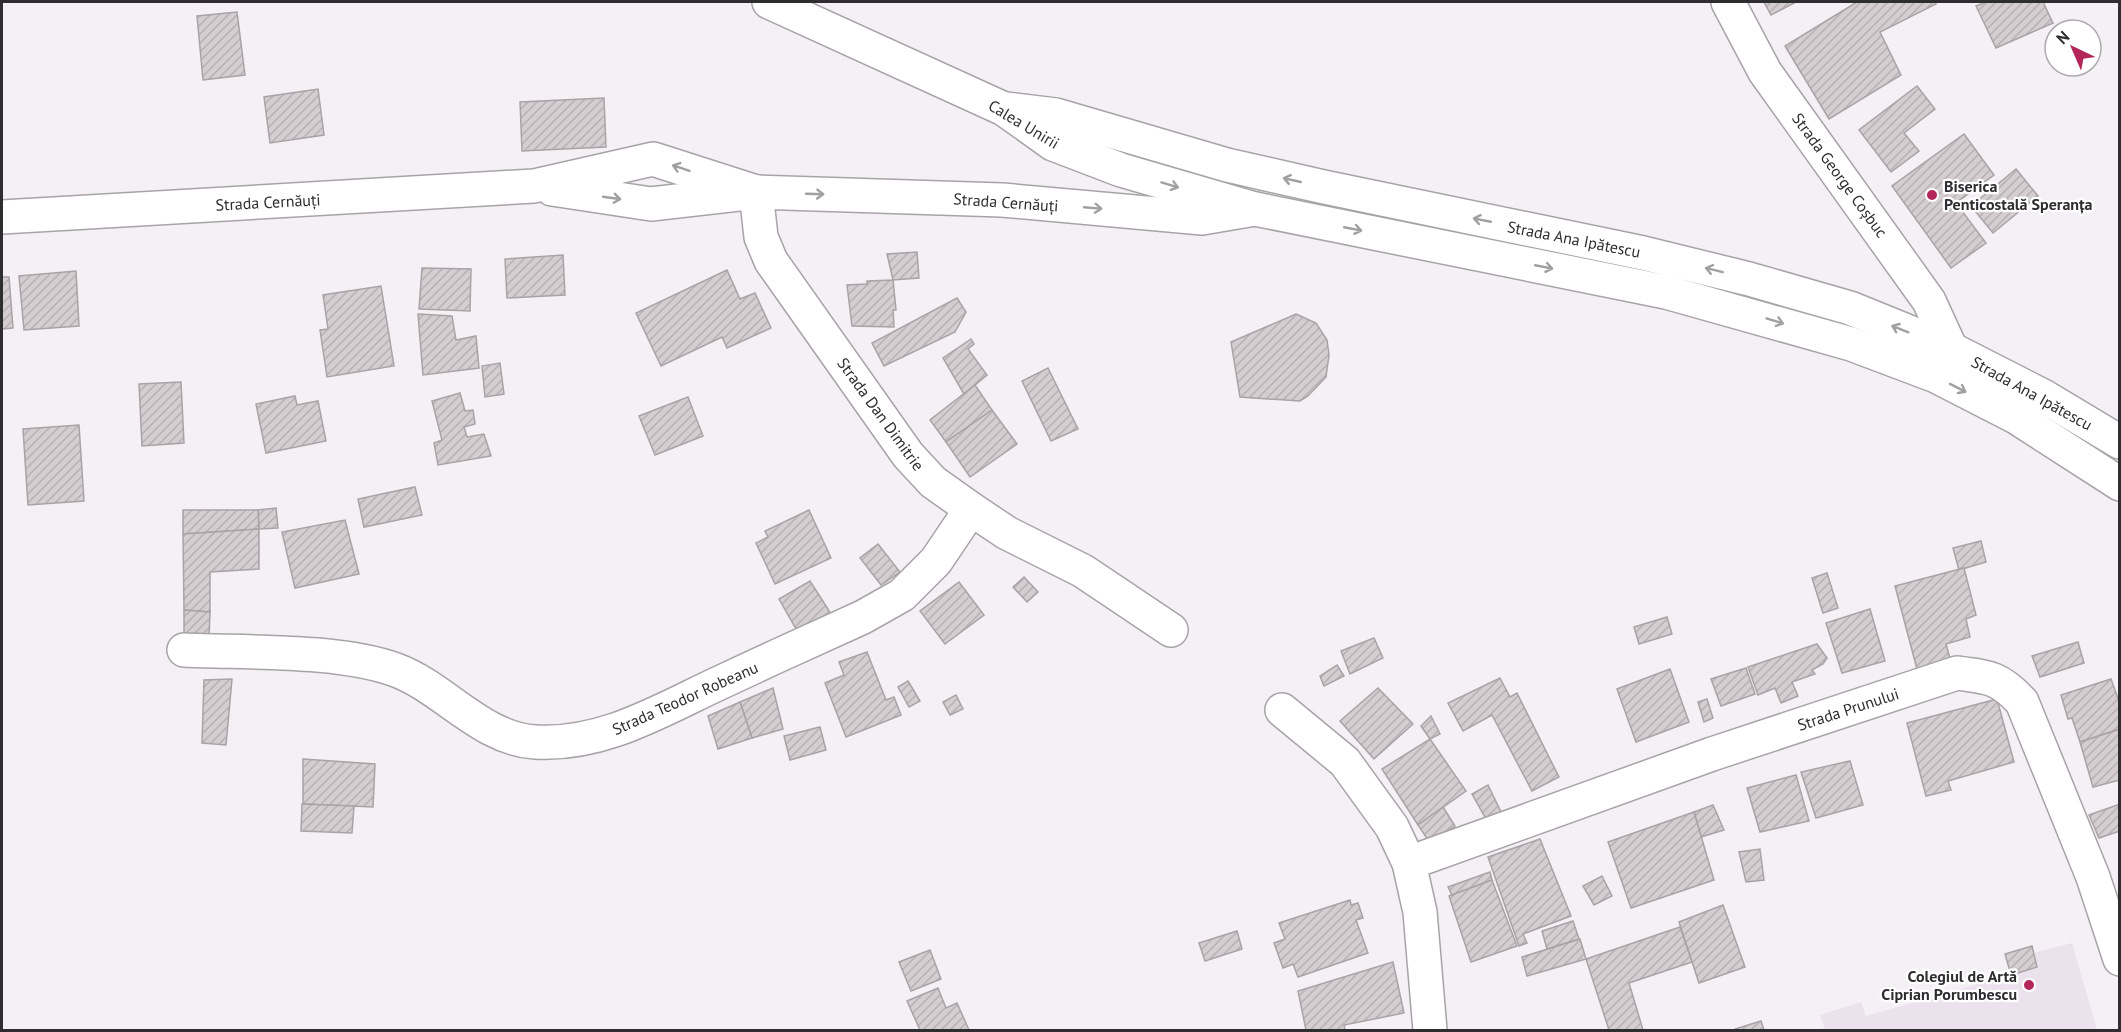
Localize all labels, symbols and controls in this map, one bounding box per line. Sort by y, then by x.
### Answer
north arrow [2043,18,2103,78]
text: N [2052,26,2073,48]
street label: Calea Unirii [985,95,1063,153]
street label: Strada George Coșbuc [1788,109,1892,241]
one-way arrow [672,162,691,173]
one-way arrow [1282,174,1302,185]
place label: Biserica Penticostală Speranța [1944,176,2093,214]
one-way arrow [1160,180,1179,191]
street label: Strada Cernăuți [953,188,1059,216]
marker: Biserica Penticostală Speranța [1925,188,1939,202]
street label: Strada Cernăuți [215,189,321,215]
one-way arrow [804,189,824,200]
one-way arrow [602,192,622,203]
one-way arrow [1083,203,1103,214]
one-way arrow [1473,214,1492,226]
street label: Strada Ana Ipătescu [1506,216,1642,262]
one-way arrow [1343,224,1362,235]
one-way arrow [1535,262,1554,274]
one-way arrow [1705,264,1724,276]
one-way arrow [1765,316,1784,327]
one-way arrow [1891,323,1910,334]
street label: Strada Ana Ipătescu [1968,351,2096,435]
street label: Strada Dan Dimitrie [833,354,929,474]
one-way arrow [1949,382,1967,394]
street label: Strada Teodor Robeanu [609,657,761,739]
street label: Strada Prunului [1795,683,1901,735]
place label: Colegiul de Artă Ciprian Porumbescu [1881,966,2017,1004]
marker: Colegiul de Artă Ciprian Porumbescu [2022,978,2036,992]

